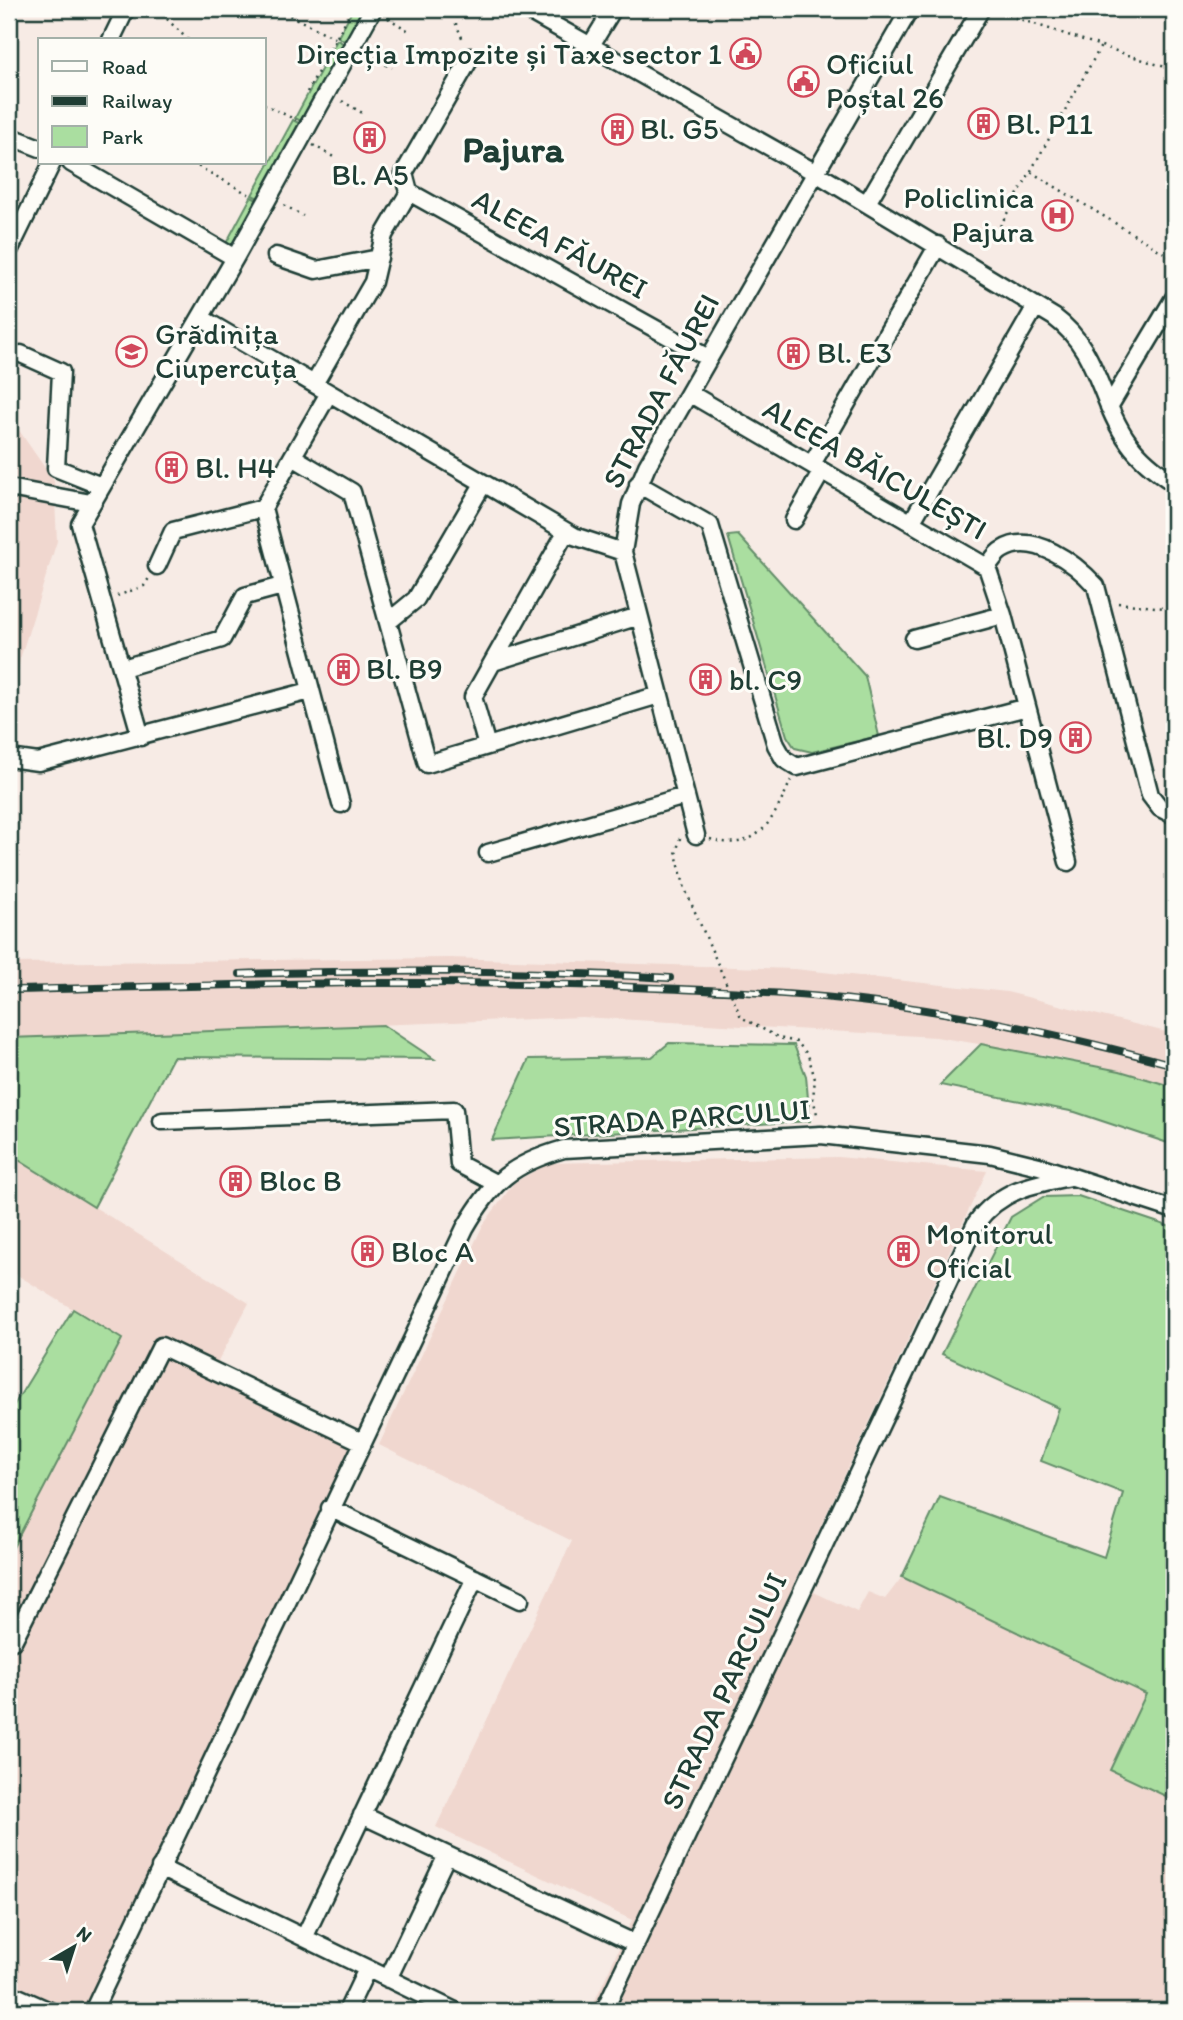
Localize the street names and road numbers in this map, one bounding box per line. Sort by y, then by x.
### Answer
street label: ALEEA FĂUREI [466,180,654,307]
street label: STRADA FĂUREI [594,287,727,494]
street label: ALEEA BĂICULEȘTI [757,390,994,548]
street label: STRADA PARCULUI [552,1090,812,1145]
street label: STRADA PARCULUI [652,1566,795,1815]

